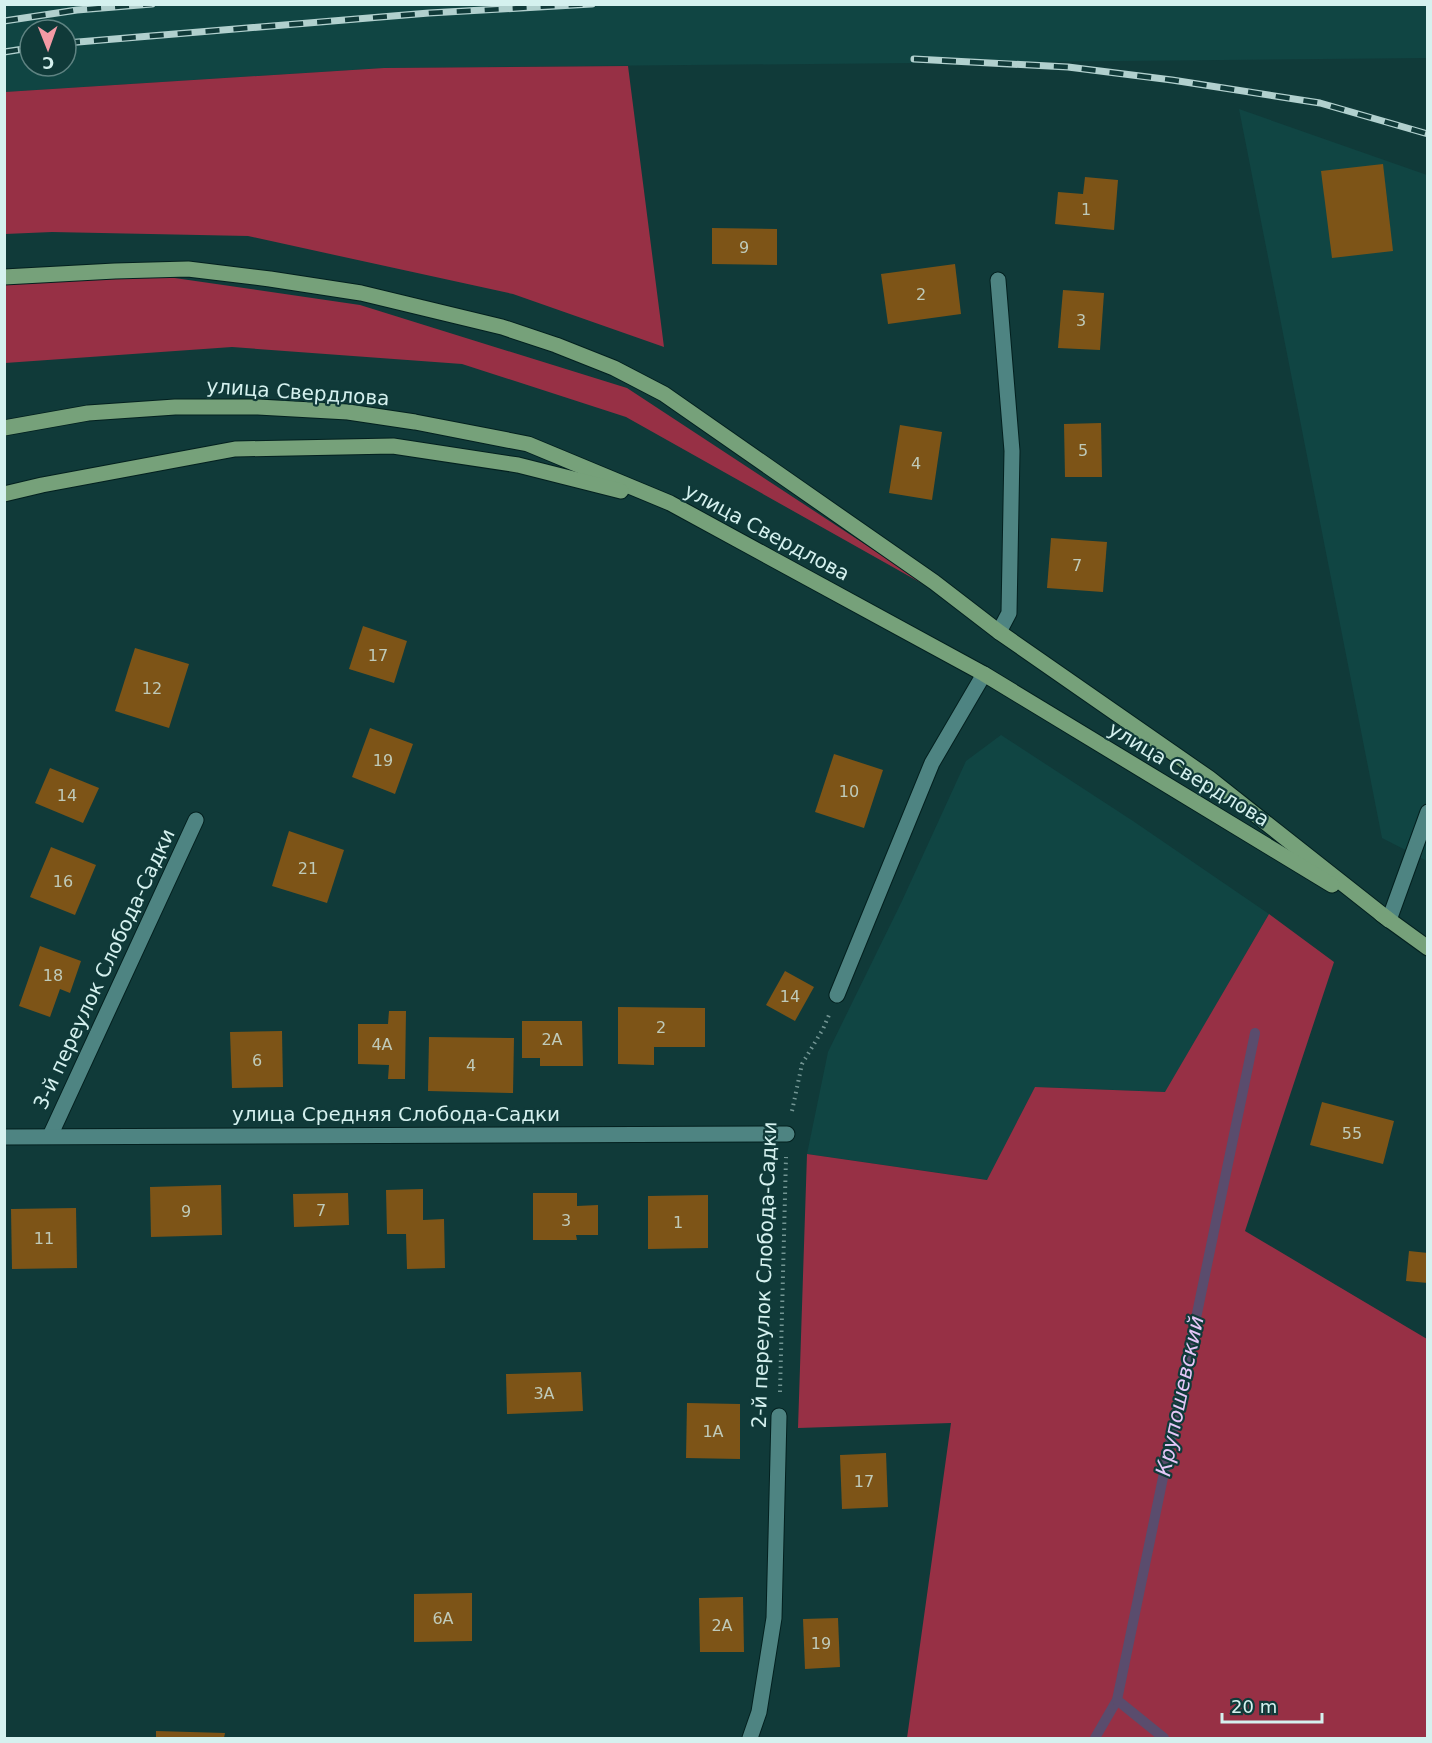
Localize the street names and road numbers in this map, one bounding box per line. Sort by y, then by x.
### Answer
street label: улица Свердлова [206,374,390,410]
street label: улица Свердлова [680,478,854,586]
street label: улица Свердлова [1104,716,1274,832]
street label: 3-й переулок Слобода-Садки [28,825,180,1113]
street label: улица Средняя Слобода-Садки [232,1102,560,1126]
street label: 2-й переулок Слобода-Садки [747,1121,781,1429]

